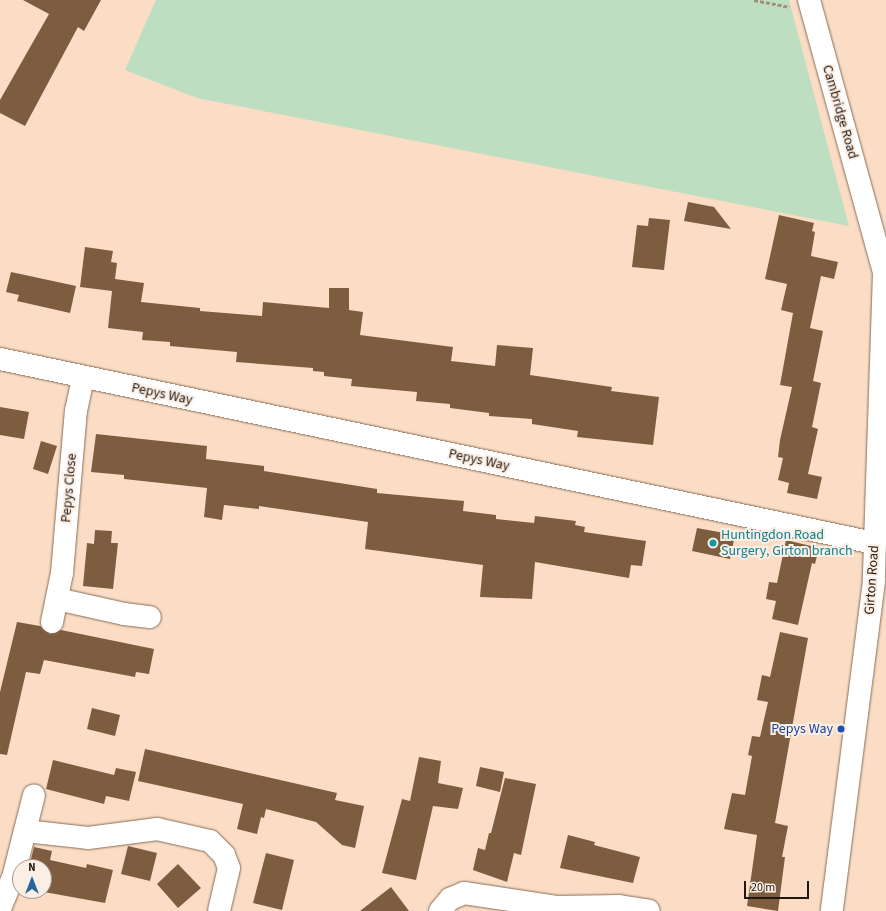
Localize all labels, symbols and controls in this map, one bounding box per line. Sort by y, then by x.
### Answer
street label: Cambridge Road [819,63,861,161]
street label: Pepys Way [130,379,194,409]
street label: Pepys Way [447,445,511,475]
street label: Pepys Close [58,453,80,523]
place label: Huntingdon Road Surgery, Girton branch [721,527,853,560]
marker: Huntingdon Road Surgery, Girton branch [708,538,718,548]
street label: Girton Road [861,545,883,615]
place label: Pepys Way [771,721,833,737]
marker: Pepys Way [836,724,846,734]
north arrow [12,859,52,899]
text: N [28,860,36,875]
scale bar [746,873,811,899]
text: 20 m [751,879,775,896]

